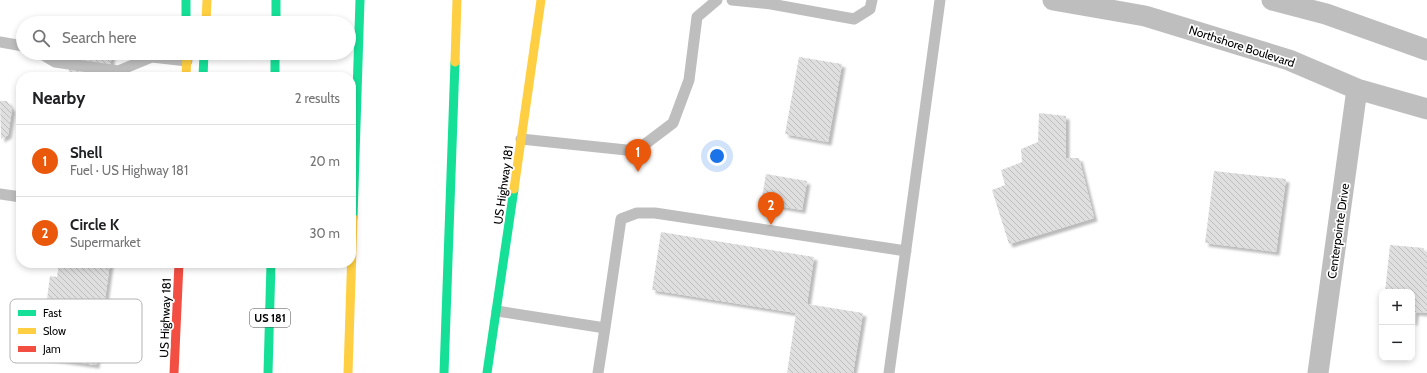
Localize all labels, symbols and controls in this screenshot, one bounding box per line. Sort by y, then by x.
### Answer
search box [16,16,356,60]
street label: Northshore Boulevard [1187,22,1297,70]
icon: search [30,27,52,49]
text: Search here [62,29,137,47]
text: Nearby [32,88,85,108]
text: 2 results [295,90,340,106]
pin: 1 [625,139,651,172]
text: Shell [70,144,103,162]
street label: US Highway 181 [490,144,516,226]
your location [707,146,727,166]
text: 1 [43,153,47,169]
text: 20 m [310,153,340,169]
text: Fuel · US Highway 181 [70,162,188,178]
street label: Centerpointe Drive [1324,182,1352,280]
pin: 2 [758,192,784,225]
text: Circle K [70,216,119,234]
text: 2 [42,225,48,241]
text: 30 m [310,225,340,241]
text: Supermarket [70,234,141,250]
street label: US Highway 181 [156,278,174,358]
map controls [1379,289,1415,361]
button: + [1379,289,1415,325]
legend [10,299,142,363]
text: Fast [43,306,62,320]
road number: US 181 [250,309,290,327]
text: Slow [43,324,66,338]
button: − [1379,325,1415,361]
text: Jam [42,342,61,356]

